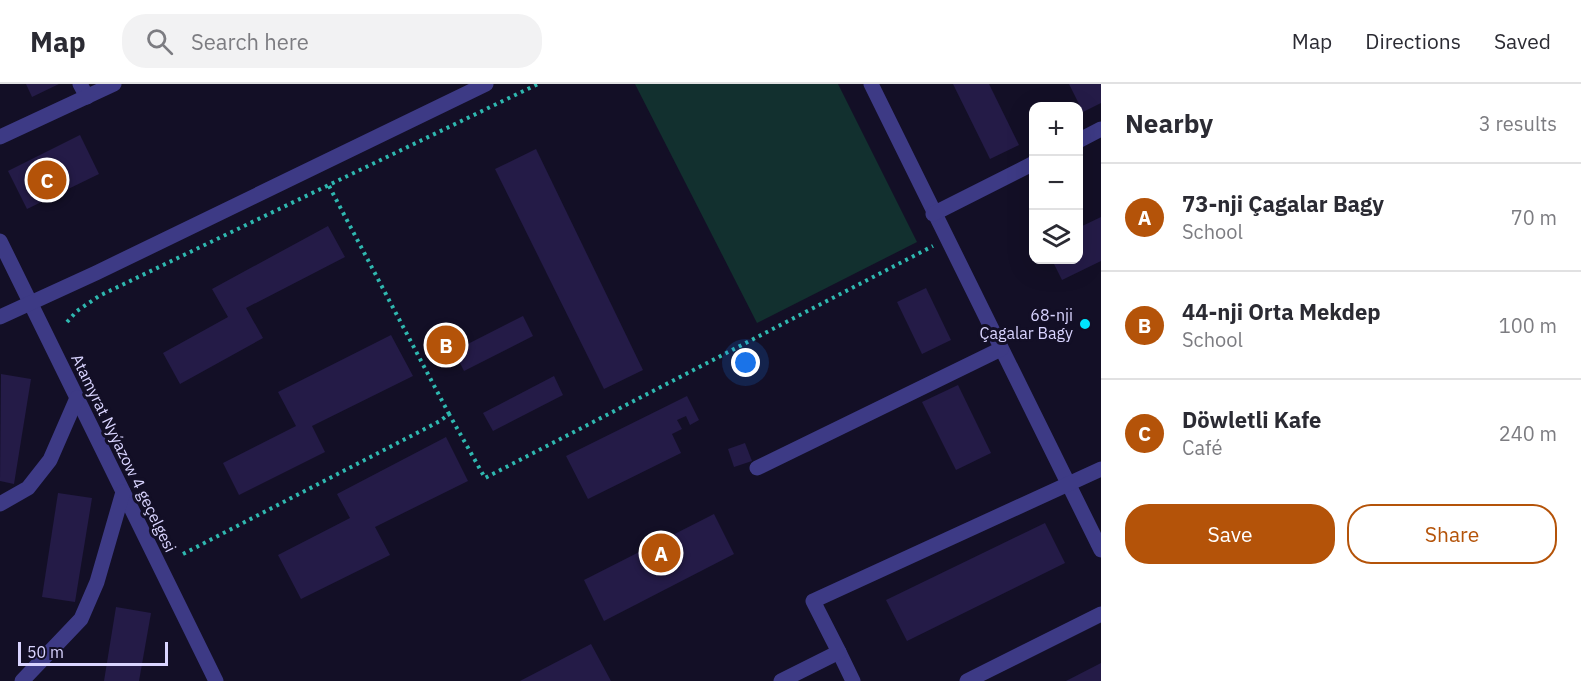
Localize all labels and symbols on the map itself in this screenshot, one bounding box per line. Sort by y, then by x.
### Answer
pin: C [28,158,66,202]
place label: 68-nji Çagalar Bagy [980,305,1073,343]
marker: 68-nji Çagalar Bagy [1078,317,1092,331]
pin: B [426,322,466,368]
your location [731,348,760,377]
street label: Atamyrat Nyýazow 4 geçelgesi [67,351,181,555]
pin: A [642,530,680,576]
scale bar [18,639,168,666]

